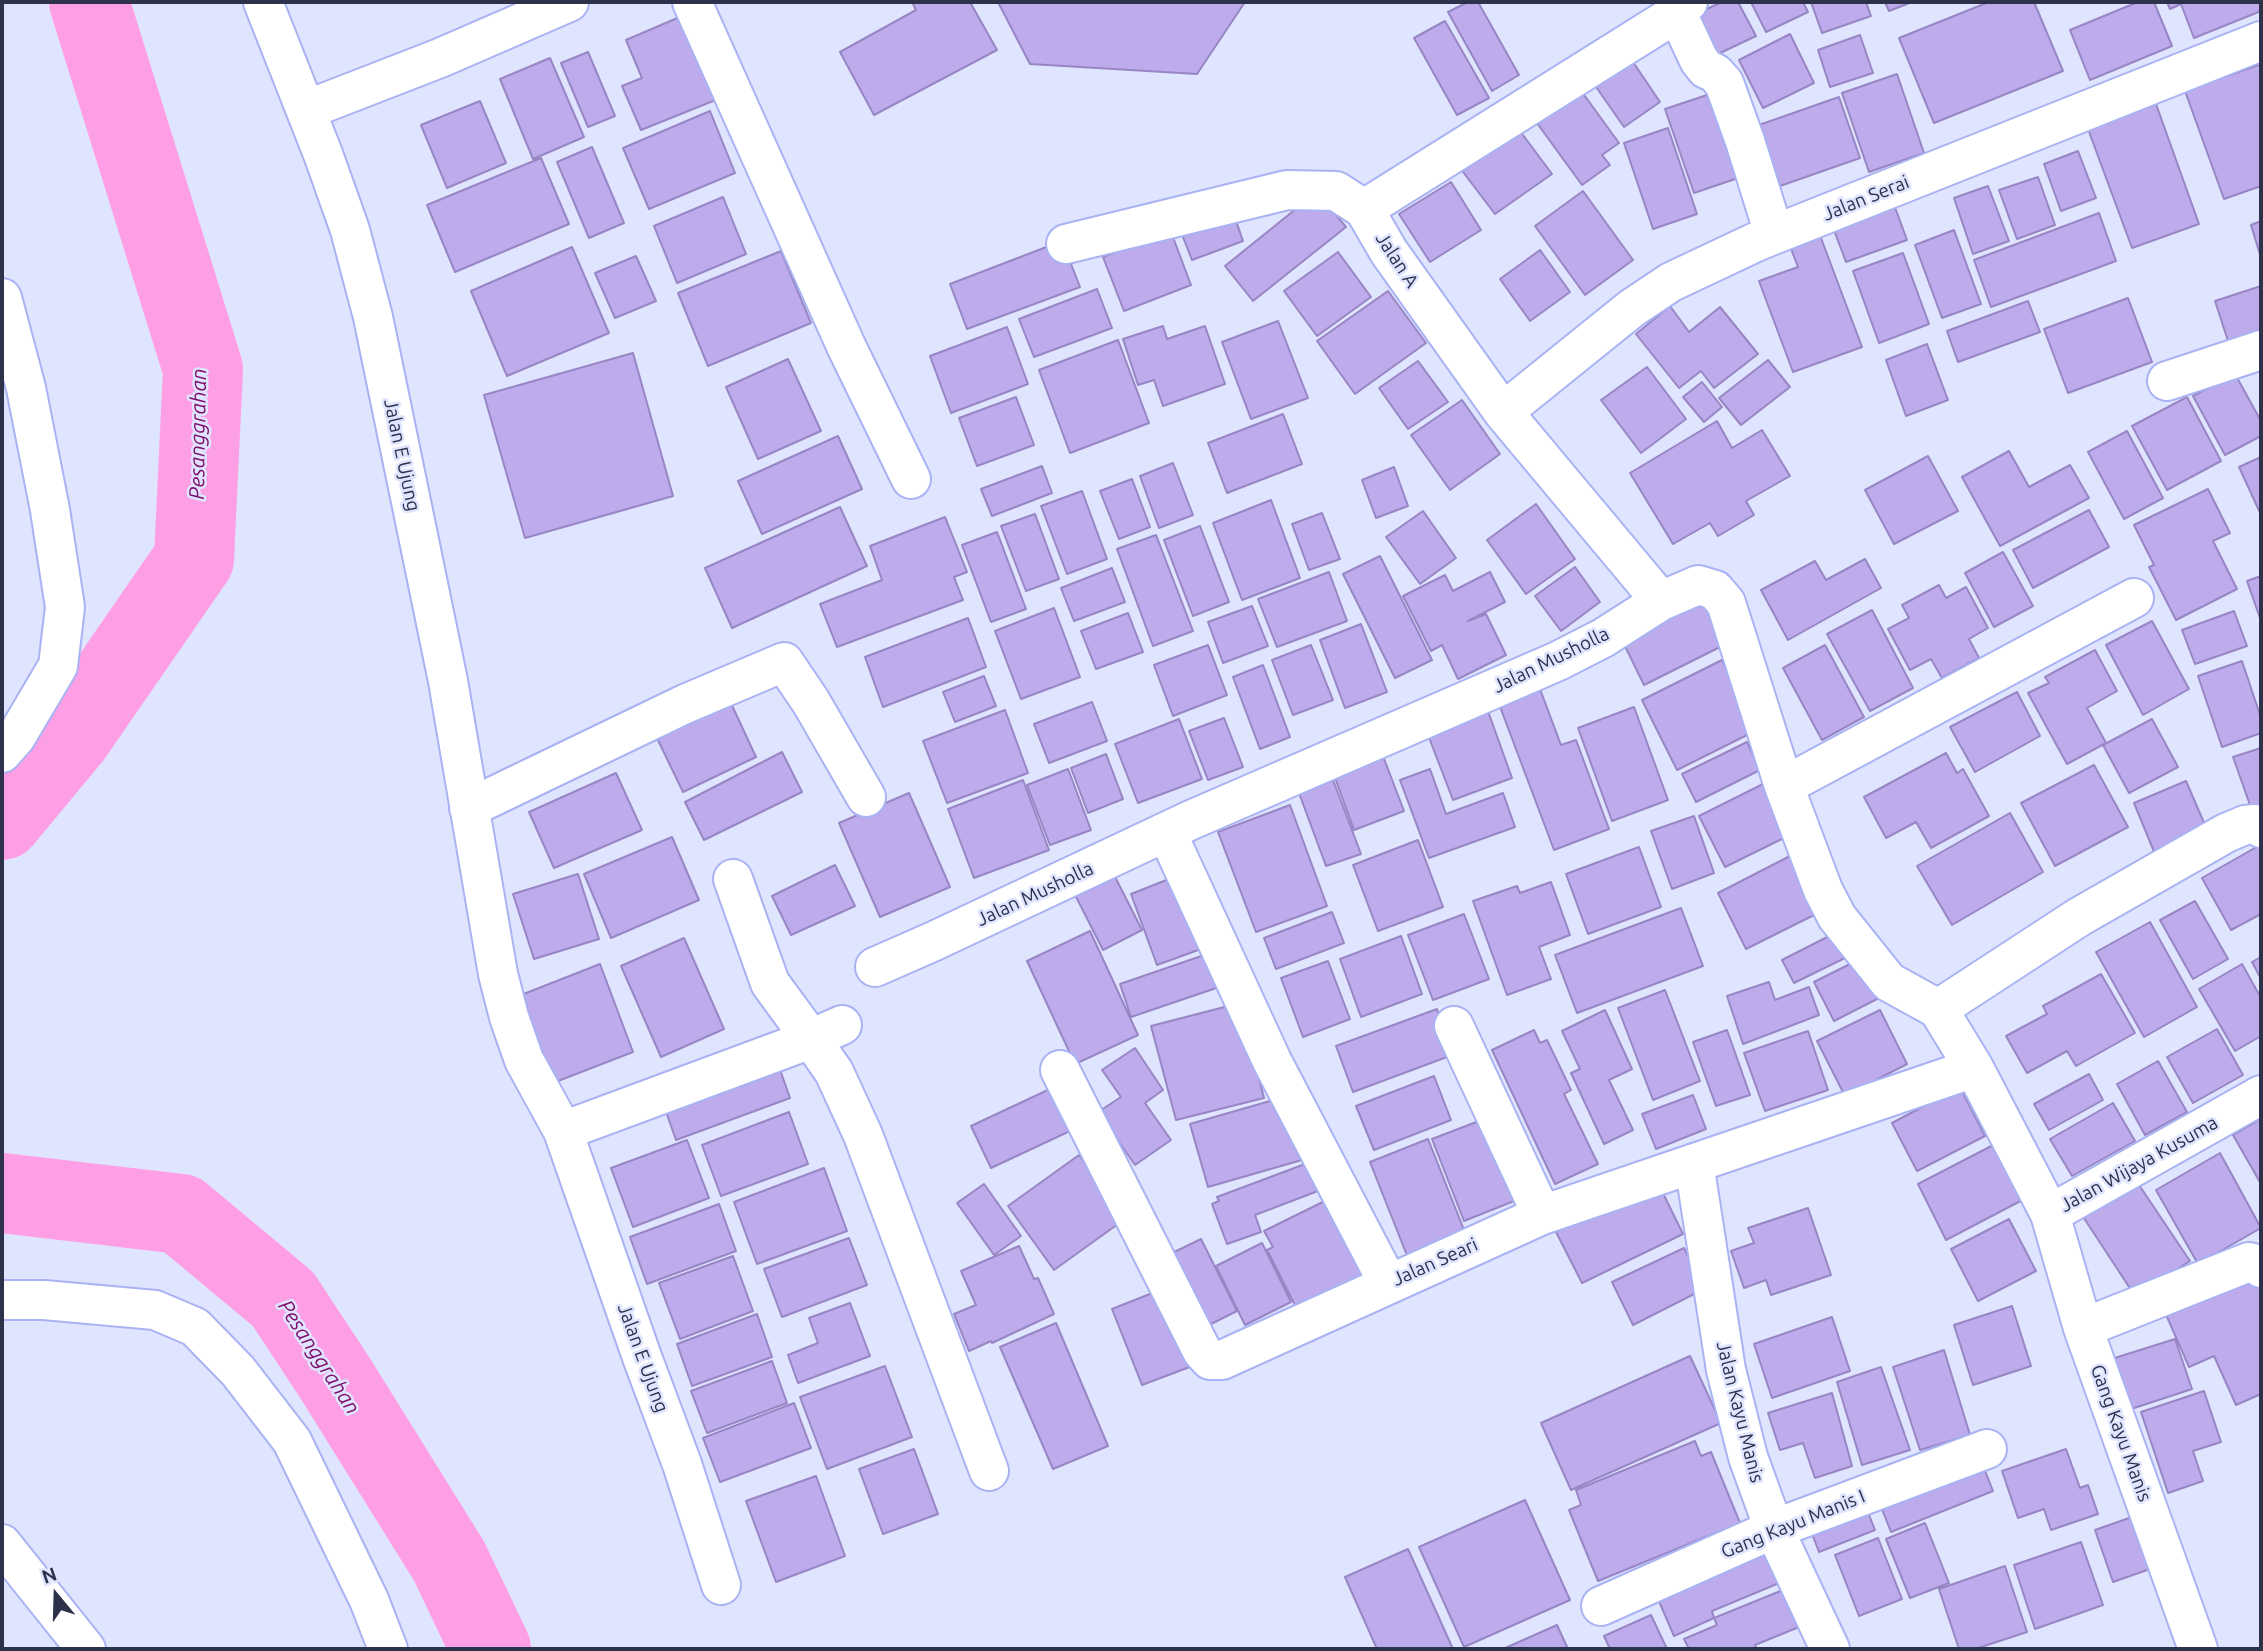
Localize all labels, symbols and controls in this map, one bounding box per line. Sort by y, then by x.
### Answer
street label: Jalan Serai [1819,170,1913,226]
street label: Jalan A [1371,228,1423,292]
water label: Pesanggrahan [184,368,212,500]
street label: Jalan E Ujung [379,397,425,513]
street label: Jalan Musholla [1489,622,1613,698]
street label: Jalan Musholla [973,857,1097,931]
street label: Jalan Wijaya Kusuma [2056,1111,2222,1217]
street label: Jalan Seari [1389,1233,1481,1291]
water label: Pesanggrahan [273,1295,365,1419]
street label: Jalan E Ujung [613,1300,673,1416]
street label: Jalan Kayu Manis [1711,1339,1769,1485]
street label: Gang Kayu Manis [2086,1361,2156,1505]
street label: Gang Kayu Manis I [1718,1485,1868,1563]
north arrow [21,1560,91,1630]
text: N [39,1562,59,1588]

